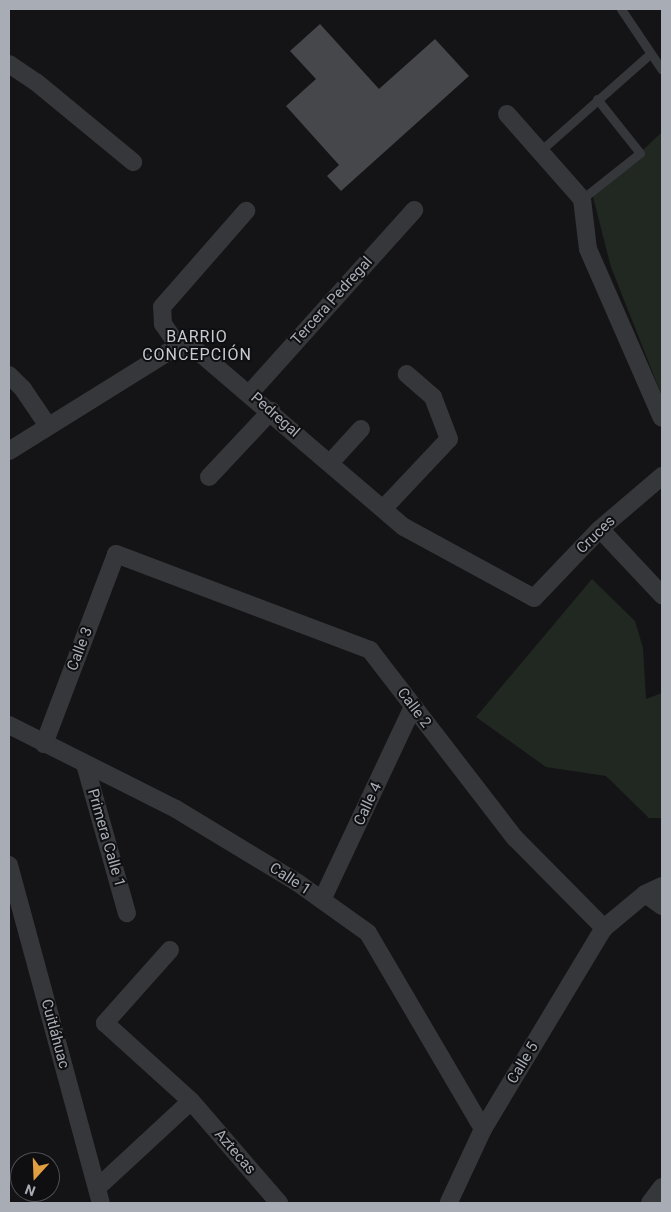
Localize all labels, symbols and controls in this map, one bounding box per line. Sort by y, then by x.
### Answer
street label: Tercera Pedregal [288,253,376,349]
district label: BARRIO CONCEPCIÓN [141,327,253,365]
street label: Pedregal [247,389,303,441]
street label: Cruces [573,512,619,558]
street label: Calle 3 [63,625,97,673]
street label: Calle 2 [393,684,435,732]
street label: Calle 4 [350,780,386,828]
street label: Primera Calle 1 [83,787,129,889]
street label: Calle 1 [266,859,314,899]
street label: Cuitláhuac [37,997,73,1071]
street label: Calle 5 [504,1039,542,1087]
street label: Aztecas [211,1126,259,1178]
north arrow [10,1152,60,1202]
text: N [23,1181,38,1199]

